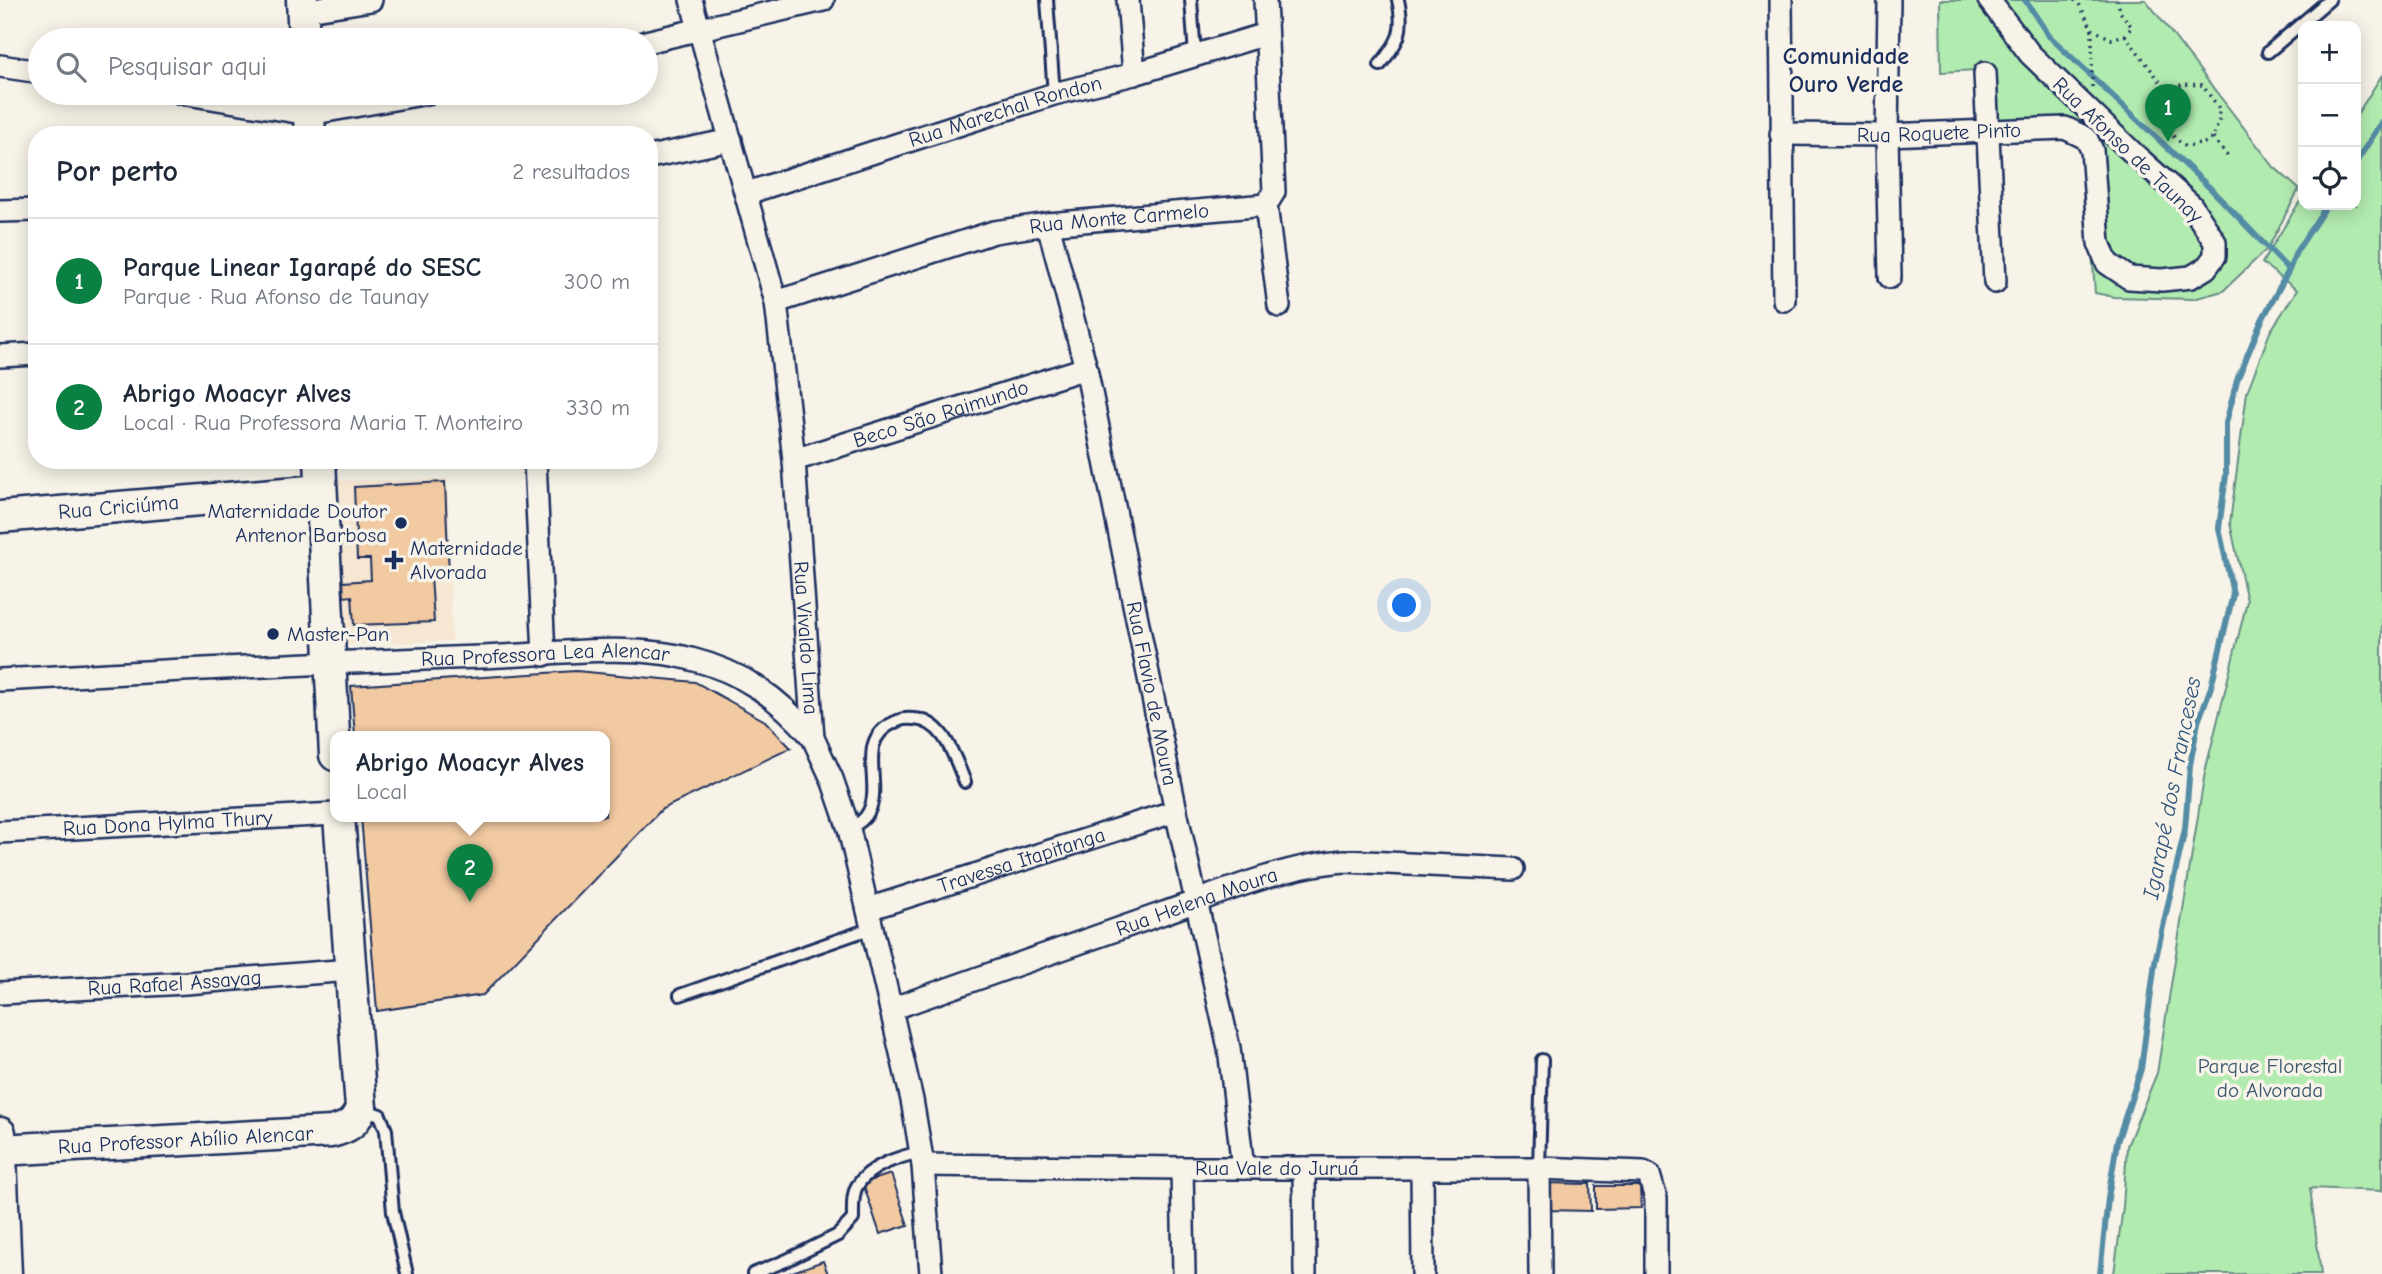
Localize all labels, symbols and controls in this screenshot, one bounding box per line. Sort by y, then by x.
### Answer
map controls [2298,21,2361,210]
button: + [2298,21,2361,84]
search box [28,28,658,105]
district label: Comunidade Ouro Verde [1783,42,1909,98]
icon: search [52,48,90,86]
text: Pesquisar aqui [108,52,267,82]
street label: Rua Marechal Rondon [906,71,1104,152]
street label: Rua Afonso de Taunay [2048,72,2208,228]
pin: 1 [2145,84,2191,142]
button: − [2298,84,2361,147]
street label: Rua Roquete Pinto [1857,118,2021,147]
button: locate [2298,147,2361,210]
text: Por perto [56,154,178,189]
text: 2 resultados [512,158,630,185]
street label: Rua Monte Carmelo [1028,198,1210,239]
text: Parque Linear Igarapé do SESC [123,253,481,283]
text: 1 [74,268,84,295]
text: 300 m [564,268,630,295]
text: Parque · Rua Afonso de Taunay [123,283,428,310]
street label: Beco São Raimundo [850,375,1031,453]
text: Abrigo Moacyr Alves [123,379,351,409]
text: 2 [73,394,85,421]
text: 330 m [566,394,630,421]
text: Local · Rua Professora Maria T. Monteiro [123,409,523,436]
street label: Rua Criciúma [57,490,180,524]
place label: Maternidade Doutor Antenor Barbosa [207,499,388,547]
marker: Maternidade Doutor Antenor Barbosa [393,515,409,531]
place label: Maternidade Alvorada [410,536,523,584]
marker: Maternidade Alvorada [384,550,404,570]
street label: Rua Vivaldo Lima [789,560,823,715]
your location [1387,588,1421,622]
street label: Rua Flavio de Moura [1122,599,1183,788]
place label: Master-Pan [287,622,389,646]
marker: Master-Pan [265,626,281,642]
street label: Rua Professora Lea Alencar [420,638,672,671]
water label: Igarapé dos Franceses [2137,674,2207,902]
popup [330,731,610,822]
text: Abrigo Moacyr Alves [356,748,584,778]
text: Local [356,778,407,805]
street label: Rua Dona Hylma Thury [62,805,274,841]
street label: Travessa Itapitanga [935,822,1108,898]
pin: 2 [447,844,493,902]
street label: Rua Helena Moura [1113,862,1280,941]
street label: Rua Rafael Assayag [87,965,263,1000]
park label: Parque Florestal do Alvorada [2198,1054,2342,1102]
street label: Rua Professor Abílio Alencar [57,1121,315,1159]
street label: Rua Vale do Juruá [1195,1156,1359,1180]

